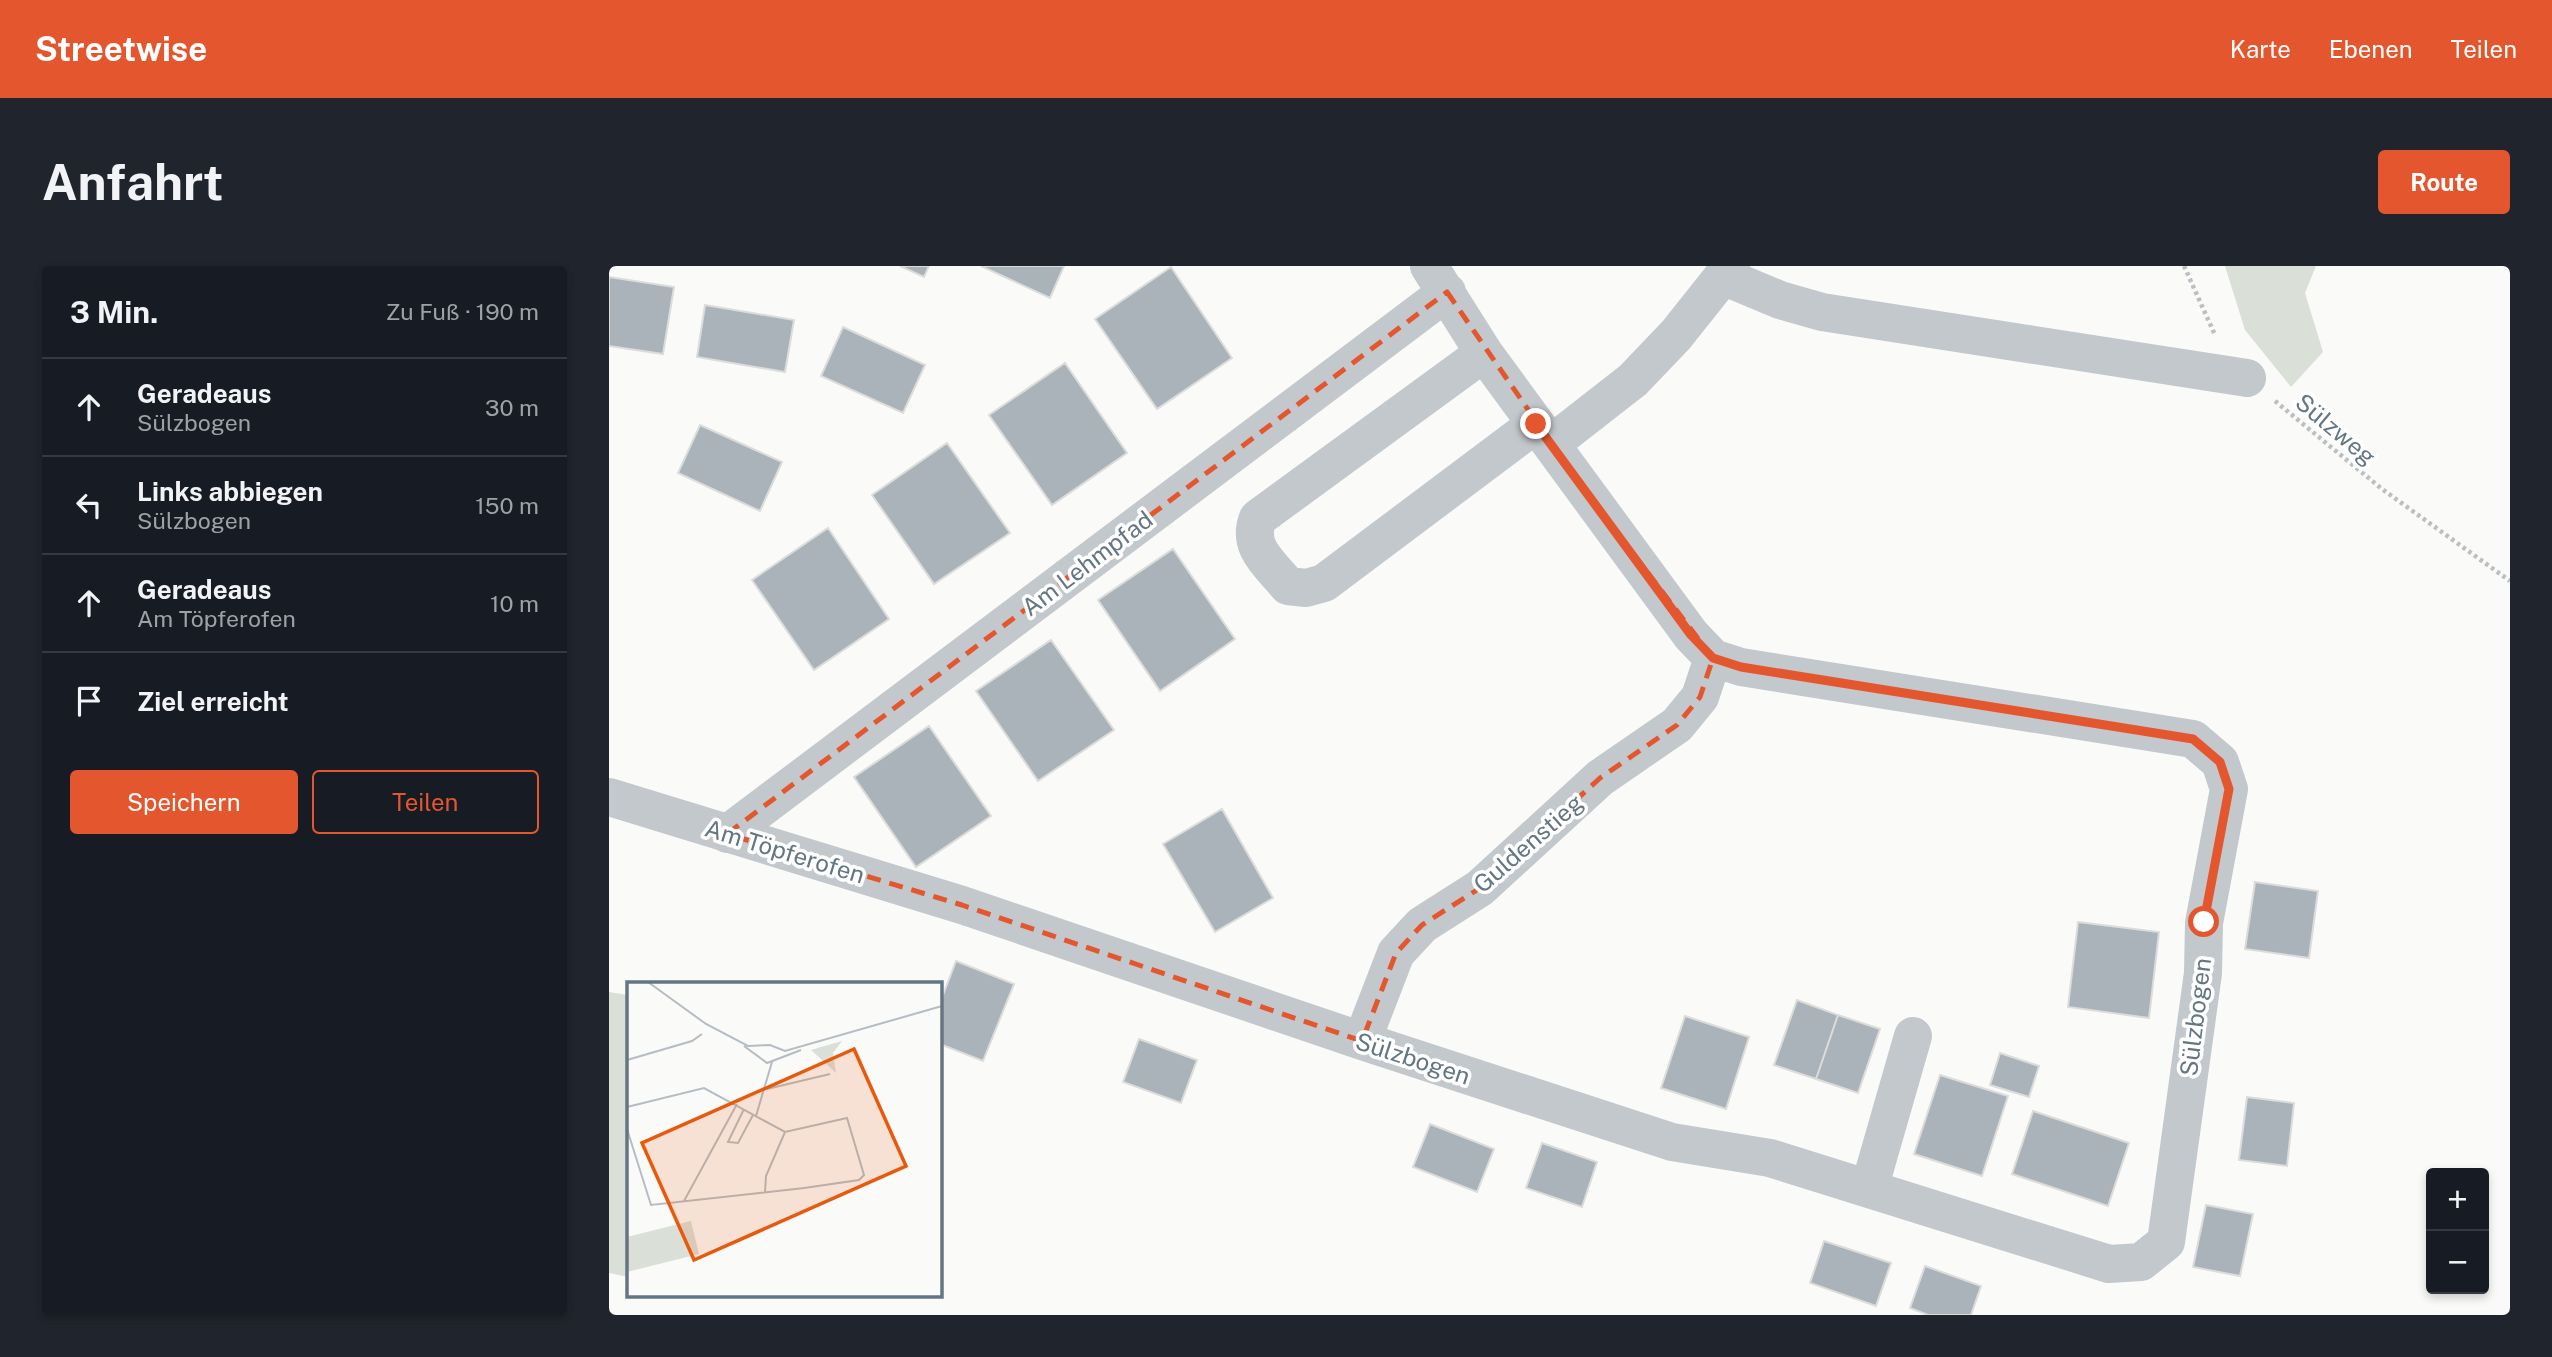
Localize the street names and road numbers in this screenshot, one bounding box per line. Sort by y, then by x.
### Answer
street label: Sülzweg [2290,387,2382,471]
street label: Am Lehmpfad [1016,505,1158,621]
street label: Guldenstieg [1468,788,1588,898]
street label: Am Töpferofen [702,813,868,889]
street label: Sülzbogen [2174,956,2216,1078]
street label: Sülzbogen [1352,1026,1474,1090]

